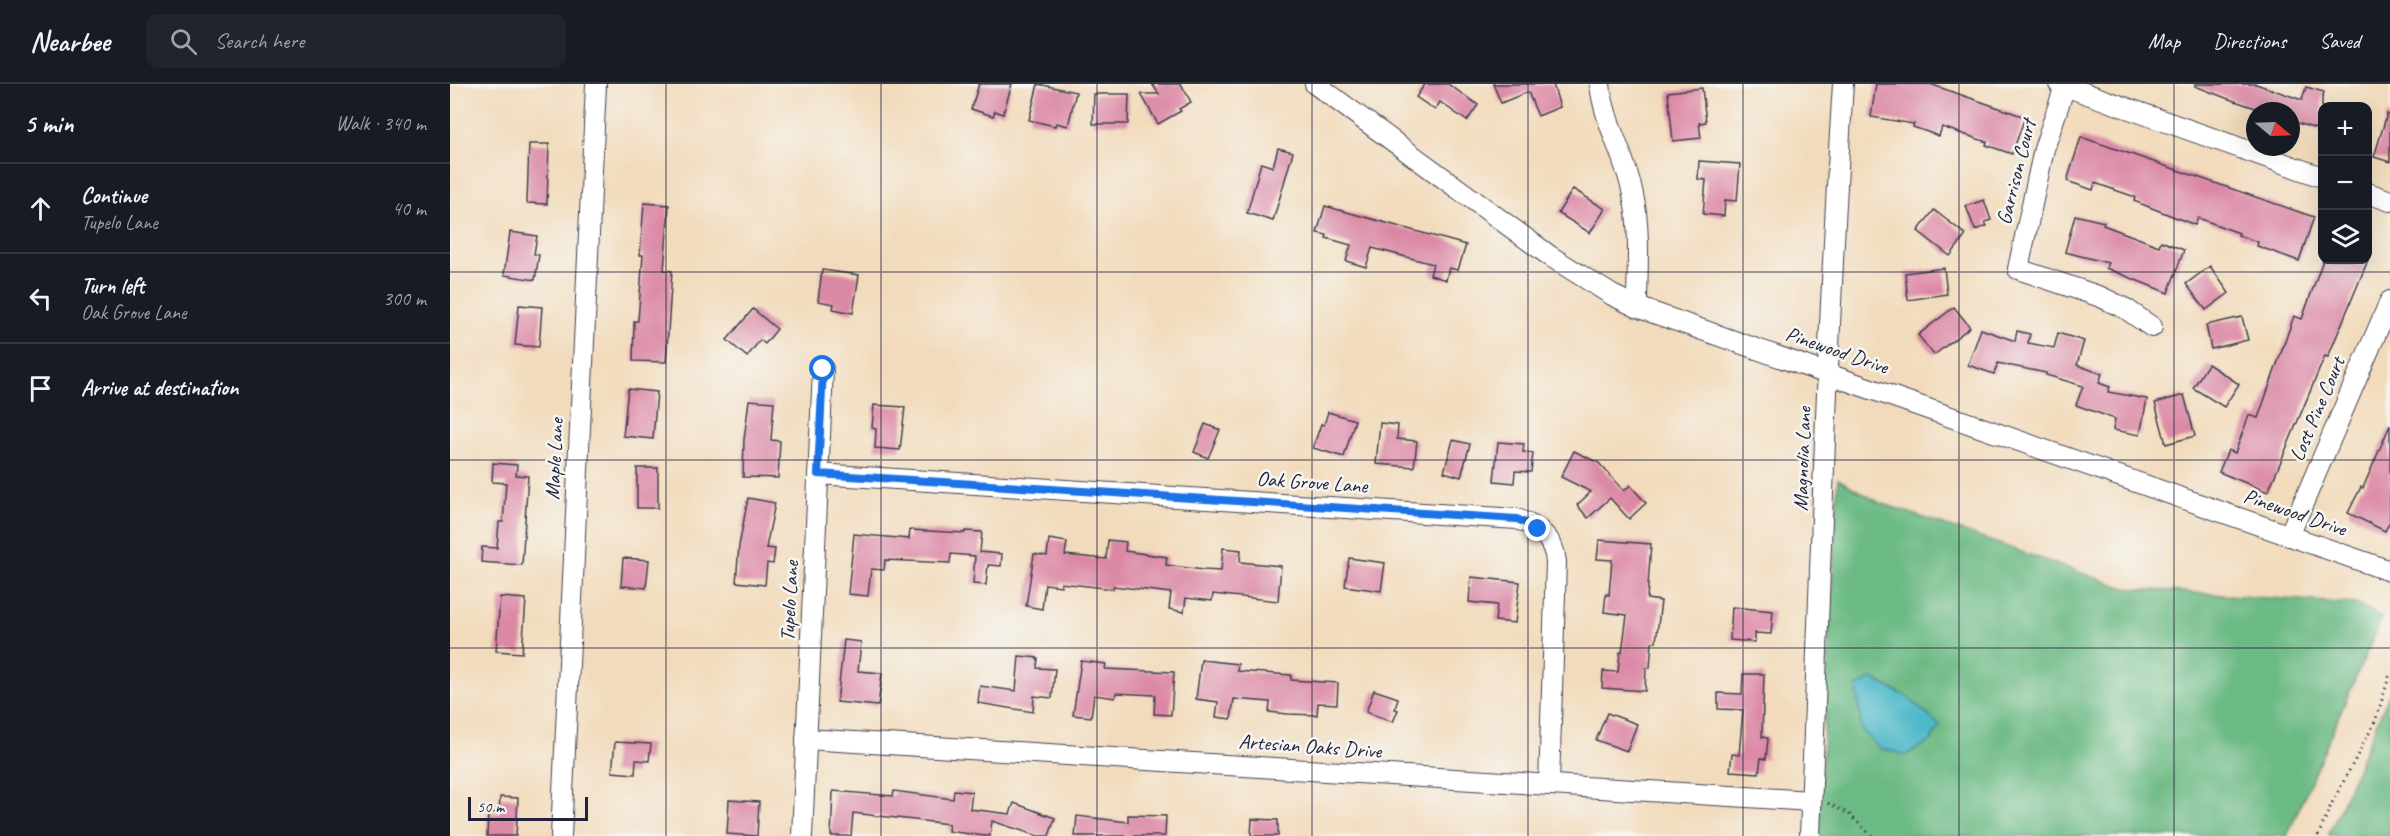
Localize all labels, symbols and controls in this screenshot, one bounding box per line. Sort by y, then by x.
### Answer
search box [146,14,566,68]
text: Nearbee [30,24,110,59]
icon: search [167,25,200,58]
text: Search here [215,27,304,55]
text: Map [2148,28,2180,54]
text: Directions [2213,28,2286,54]
text: Saved [2319,28,2360,54]
north arrow [2246,102,2300,156]
map controls [2318,102,2372,264]
button: + [2318,102,2372,156]
text: 5 min [24,107,73,140]
text: Walk · 340 m [336,111,426,136]
street label: Garrison Court [1990,114,2042,227]
button: − [2318,156,2372,210]
text: Continue [81,182,147,210]
icon: ahead [24,192,57,225]
text: 40 m [392,196,426,221]
text: Tupelo Lane [81,210,158,235]
button: layers [2318,210,2372,264]
text: Turn left [81,272,145,300]
icon: left [24,282,57,315]
text: 300 m [383,286,426,311]
text: Oak Grove Lane [81,300,187,325]
street label: Pinewood Drive [1782,320,1893,380]
street label: Lost Pine Court [2283,351,2351,465]
route start [809,355,835,381]
icon: arrive [24,372,57,405]
text: Arrive at destination [81,374,238,402]
street label: Magnolia Lane [1787,405,1817,511]
street label: Maple Lane [539,415,569,500]
street label: Oak Grove Lane [1256,465,1369,499]
street label: Pinewood Drive [2240,482,2351,542]
route end [1524,515,1550,541]
street label: Tupelo Lane [774,559,804,642]
street label: Artesian Oaks Drive [1238,728,1383,764]
scale bar [468,794,588,822]
text: 50 m [477,797,504,817]

